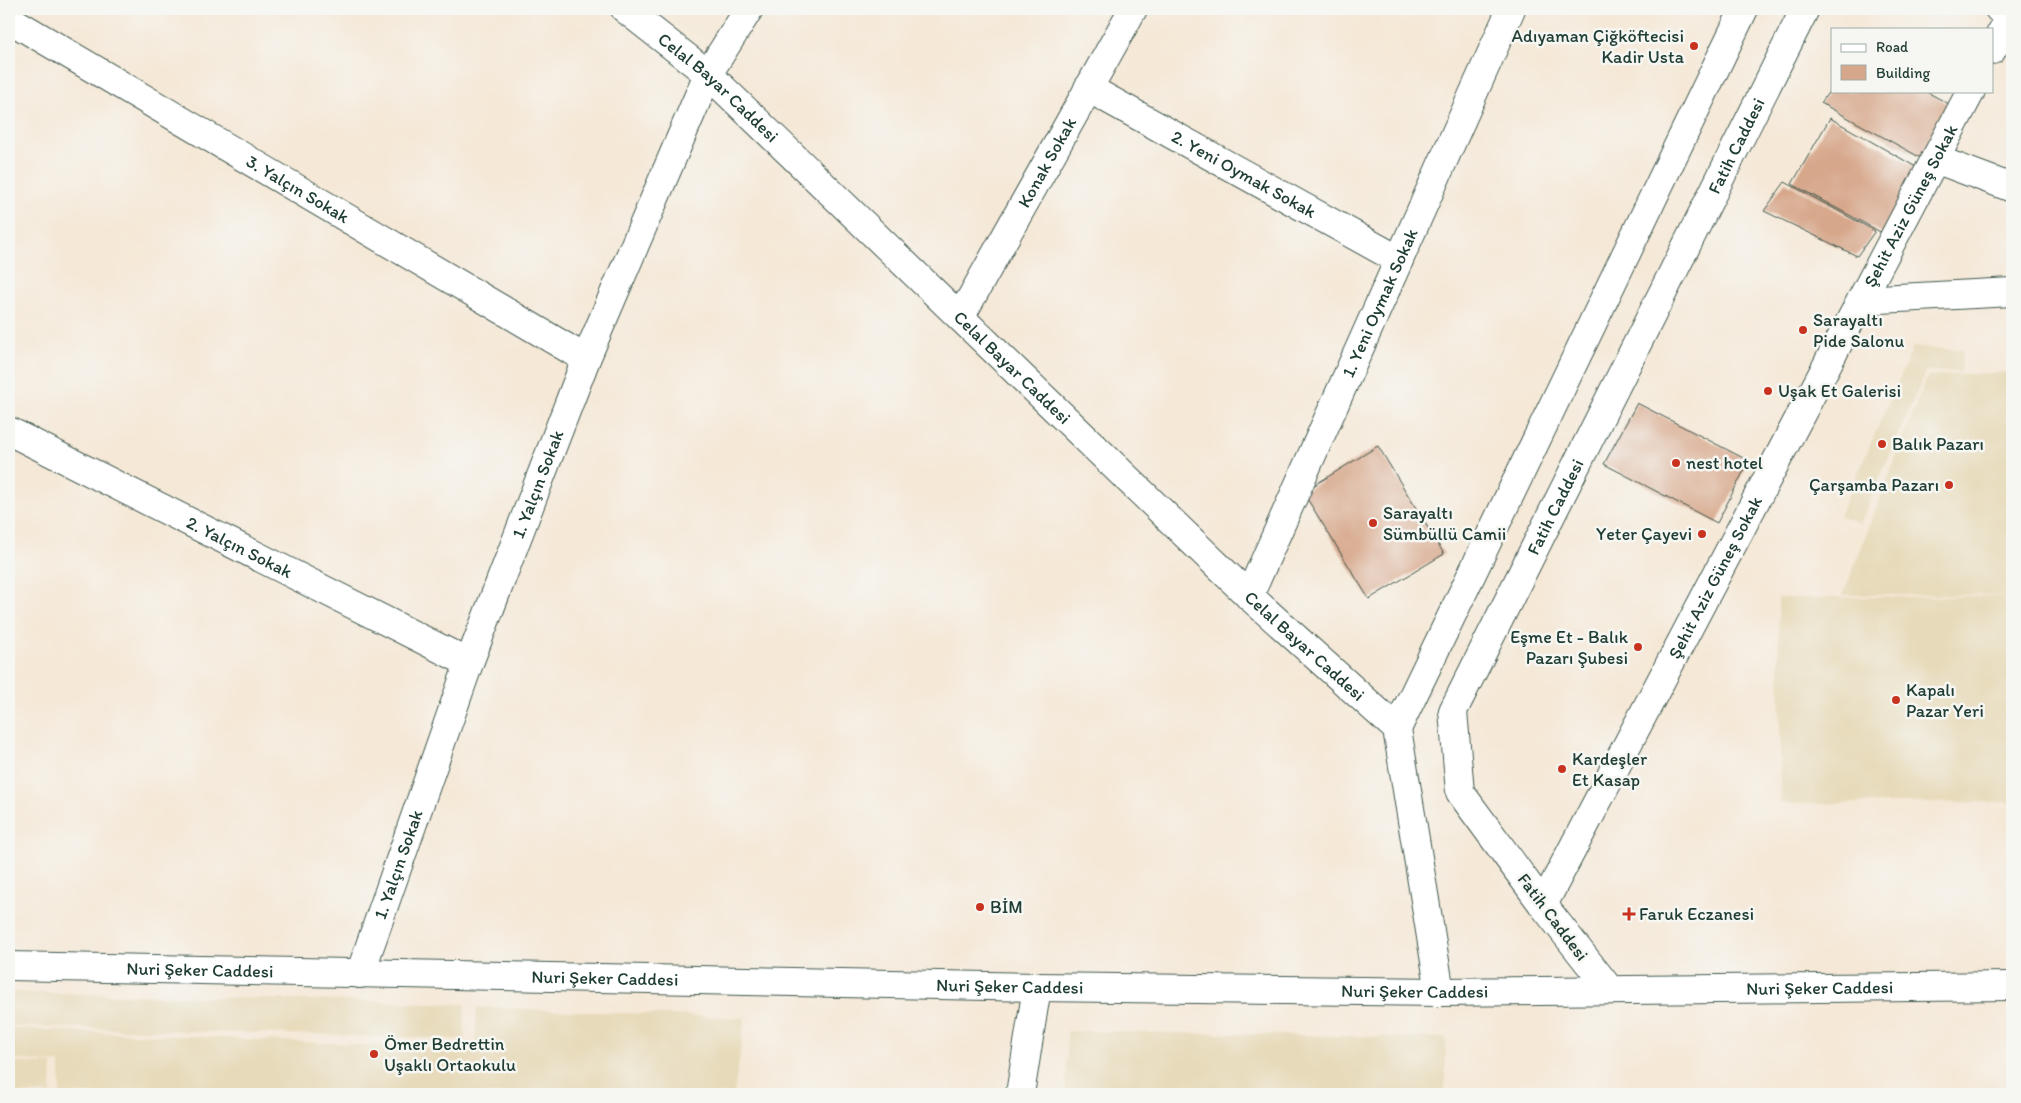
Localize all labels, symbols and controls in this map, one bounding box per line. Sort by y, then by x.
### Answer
place label: Adıyaman Çiğköftecisi Kadir Usta [1511,25,1685,68]
street label: Celal Bayar Caddesi [654,28,783,147]
legend [1831,28,1994,92]
text: Road [1876,38,1909,56]
marker: Adıyaman Çiğköftecisi Kadir Usta [1688,40,1700,52]
text: Building [1876,64,1930,82]
street label: Fatih Caddesi [1703,94,1770,197]
street label: Konak Sokak [1013,113,1081,212]
street label: Şehit Aziz Güneş Sokak [1859,120,1963,291]
street label: 2. Yeni Oymak Sokak [1168,125,1320,223]
street label: 3. Yalçın Sokak [242,150,354,228]
street label: 1. Yeni Oymak Sokak [1337,224,1423,381]
street label: Celal Bayar Caddesi [949,306,1075,429]
place label: Sarayaltı Pide Salonu [1813,309,1904,352]
marker: Sarayaltı Pide Salonu [1797,324,1809,336]
place label: Uşak Et Galerisi [1778,380,1901,402]
marker: Uşak Et Galerisi [1762,385,1774,397]
street label: 1. Yalçın Sokak [507,426,569,542]
place label: Balık Pazarı [1892,433,1984,455]
marker: Balık Pazarı [1876,438,1888,450]
place label: nest hotel [1686,452,1763,474]
street label: Fatih Caddesi [1522,455,1589,559]
marker: nest hotel [1670,457,1682,469]
place label: Çarşamba Pazarı [1809,474,1939,496]
marker: Çarşamba Pazarı [1943,479,1955,491]
street label: Şehit Aziz Güneş Sokak [1663,492,1767,663]
place label: Sarayaltı Sümbüllü Camii [1383,502,1506,545]
street label: 2. Yalçın Sokak [183,511,296,583]
marker: Sarayaltı Sümbüllü Camii [1367,517,1379,529]
place label: Yeter Çayevi [1596,523,1692,545]
marker: Yeter Çayevi [1696,528,1708,540]
street label: Celal Bayar Caddesi [1240,586,1369,706]
place label: Eşme Et - Balık Pazarı Şubesi [1510,626,1629,669]
marker: Eşme Et - Balık Pazarı Şubesi [1632,641,1644,653]
place label: Kapalı Pazar Yeri [1906,679,1984,722]
marker: Kapalı Pazar Yeri [1890,694,1902,706]
place label: Kardeşler Et Kasap [1572,748,1648,791]
marker: Kardeşler Et Kasap [1556,763,1568,775]
street label: 1. Yalçın Sokak [369,806,428,922]
street label: Fatih Caddesi [1513,869,1593,965]
place label: BİM [990,896,1023,918]
marker: BİM [974,901,986,913]
place label: Faruk Eczanesi [1639,903,1754,925]
marker: Faruk Eczanesi [1623,908,1635,920]
street label: Nuri Şeker Caddesi [126,957,274,982]
street label: Nuri Şeker Caddesi [531,966,679,991]
street label: Nuri Şeker Caddesi [936,974,1084,999]
street label: Nuri Şeker Caddesi [1746,976,1893,1000]
street label: Nuri Şeker Caddesi [1341,980,1488,1003]
place label: Ömer Bedrettin Uşaklı Ortaokulu [384,1033,516,1076]
marker: Ömer Bedrettin Uşaklı Ortaokulu [368,1048,380,1060]

